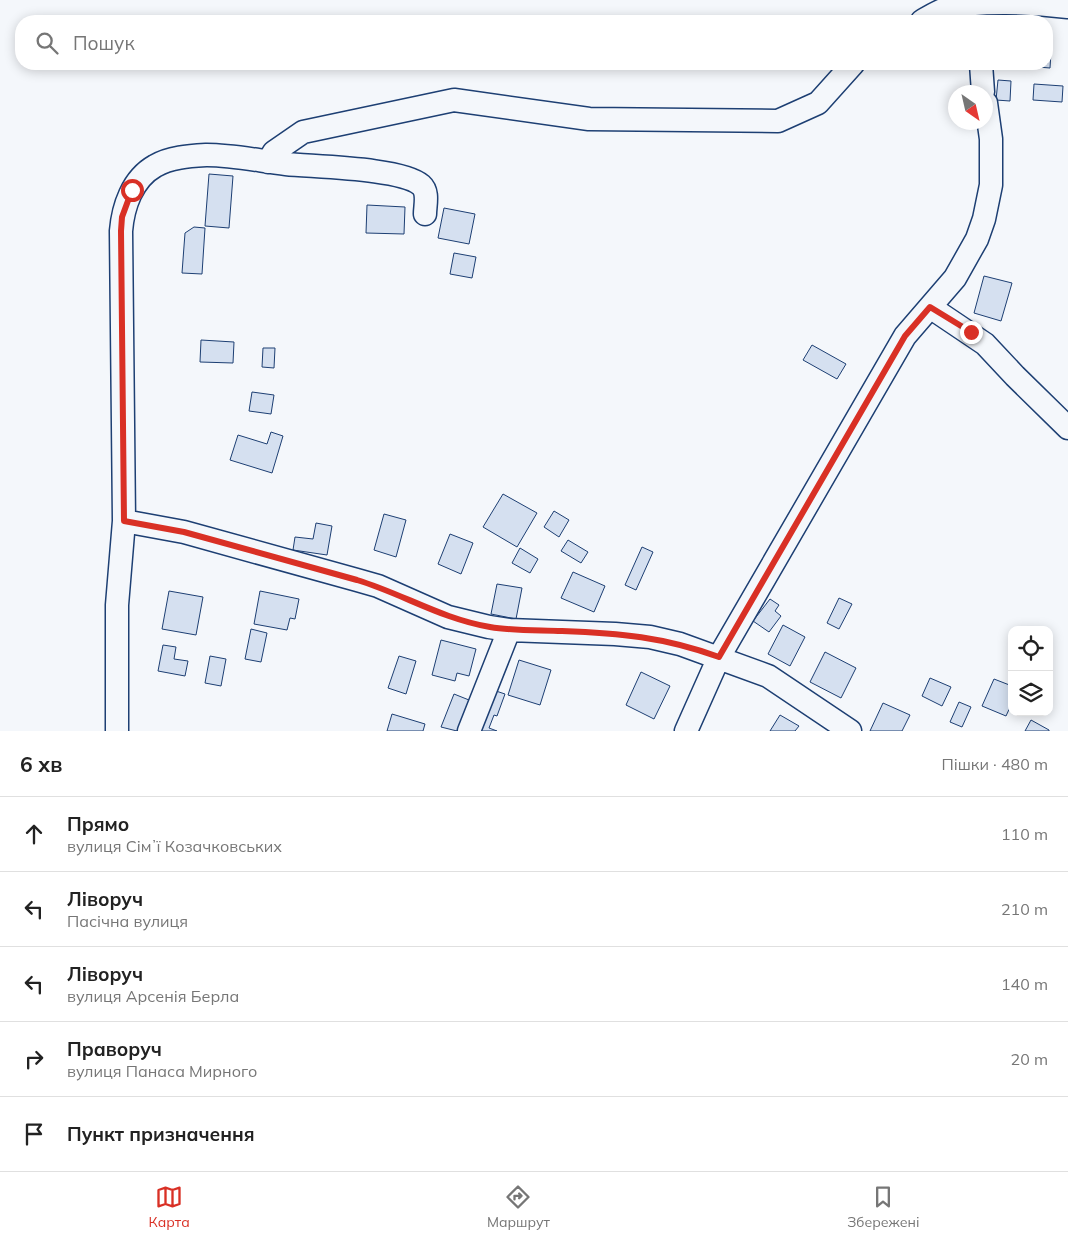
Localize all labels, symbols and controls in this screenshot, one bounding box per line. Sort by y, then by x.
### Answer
search box [15,15,1053,70]
icon: search [33,29,61,57]
text: Пошук [73,31,135,55]
north arrow [948,85,993,130]
route start [121,179,144,202]
route end [960,321,983,344]
map controls [1008,626,1053,716]
button: locate [1008,626,1053,671]
button: layers [1008,671,1053,716]
text: 6 хв [20,751,62,777]
text: Пішки · 480 m [942,754,1048,774]
text: Прямо [67,812,129,836]
icon: ahead [20,820,48,848]
text: 110 m [1001,824,1048,844]
text: вулиця Сімʼї Козачковських [67,836,282,856]
text: Ліворуч [67,887,143,911]
icon: left [20,895,48,923]
text: 210 m [1001,899,1048,919]
text: Пасічна вулиця [67,911,188,931]
text: Ліворуч [67,962,143,986]
icon: left [20,970,48,998]
text: 140 m [1001,974,1048,994]
text: вулиця Арсенія Берла [67,986,239,1006]
text: Праворуч [67,1037,162,1061]
icon: right [20,1045,48,1073]
text: 20 m [1011,1049,1048,1069]
text: вулиця Панаса Мирного [67,1061,257,1081]
icon: arrive [20,1120,48,1148]
text: Пункт призначення [67,1122,255,1146]
tab: Карта [149,1183,190,1231]
tab: Маршрут [487,1183,550,1231]
tab: Збережені [847,1183,919,1231]

